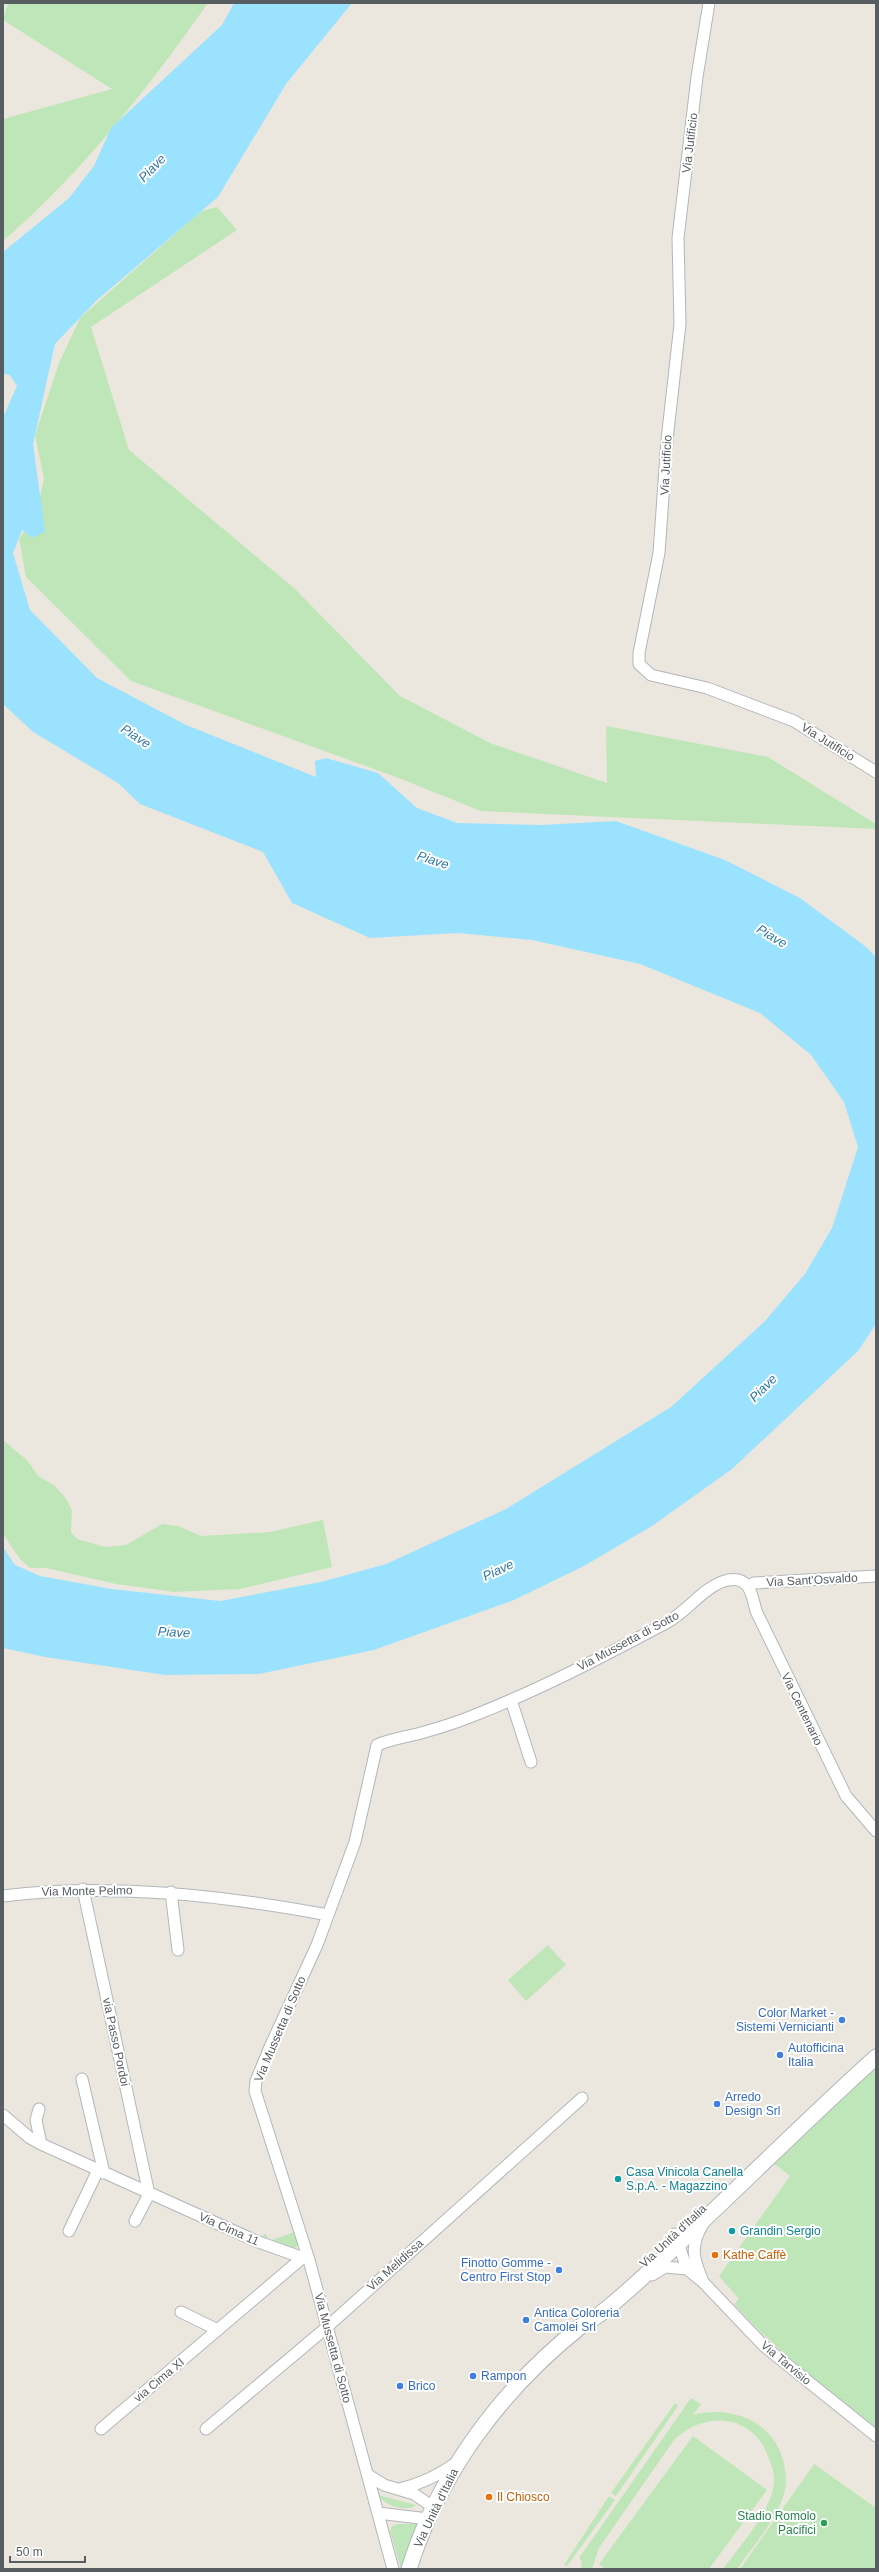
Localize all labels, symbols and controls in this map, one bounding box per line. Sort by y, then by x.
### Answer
street label: Via Jutificio [679,112,701,174]
water label: Piave [135,151,169,185]
street label: Via Jutificio [657,434,675,496]
street label: Via Jutificio [799,720,858,764]
water label: Piave [118,721,154,751]
water label: Piave [415,848,451,872]
water label: Piave [754,921,790,951]
water label: Piave [746,1371,780,1405]
water label: Piave [480,1556,516,1584]
street label: Via Sant'Osvaldo [766,1571,858,1589]
street label: Via Mussetta di Sotto [575,1608,682,1674]
water label: Piave [157,1624,191,1640]
street label: Via Centenario [778,1670,826,1748]
street label: Via Monte Pelmo [41,1883,133,1899]
street label: Via Mussetta di Sotto [251,1974,309,2084]
street label: via Passo Pordoi [100,1997,132,2087]
place label: Color Market - Sistemi Vernicianti [736,2006,834,2034]
marker: Color Market - Sistemi Vernicianti [837,2015,847,2025]
place label: Autofficina Italia [788,2041,844,2069]
marker: Autofficina Italia [775,2050,785,2060]
place label: Arredo Design Srl [725,2090,780,2118]
marker: Arredo Design Srl [712,2099,722,2109]
place label: Casa Vinicola Canella S.p.A. - Magazzino [626,2165,744,2193]
marker: Casa Vinicola Canella S.p.A. - Magazzino [613,2174,623,2184]
street label: Via Unità d'Italia [637,2201,710,2270]
street label: Via Cima 11 [197,2210,261,2249]
place label: Grandin Sergio [740,2224,821,2238]
marker: Grandin Sergio [727,2226,737,2236]
street label: Via Melidissa [364,2236,426,2294]
place label: Kathe Caffè [723,2248,786,2262]
marker: Kathe Caffè [710,2250,720,2260]
place label: Finotto Gomme - Centro First Stop [460,2256,551,2284]
marker: Finotto Gomme - Centro First Stop [554,2265,564,2275]
street label: Via Mussetta di Sotto [312,2292,354,2405]
place label: Antica Coloreria Camolei Srl [534,2306,620,2334]
marker: Antica Coloreria Camolei Srl [521,2315,531,2325]
street label: Via Tarvisio [758,2338,814,2388]
street label: via Cima XI [131,2355,187,2405]
place label: Rampon [481,2369,526,2383]
marker: Rampon [468,2371,478,2381]
place label: Brico [408,2379,436,2393]
marker: Brico [395,2381,405,2391]
street label: Via Unità d'Italia [411,2466,461,2550]
place label: Il Chiosco [497,2490,550,2504]
marker: Il Chiosco [484,2492,494,2502]
place label: Stadio Romolo Pacifici [737,2509,816,2537]
marker: Stadio Romolo Pacifici [819,2518,829,2528]
scale bar [10,2538,85,2564]
text: 50 m [16,2545,43,2559]

